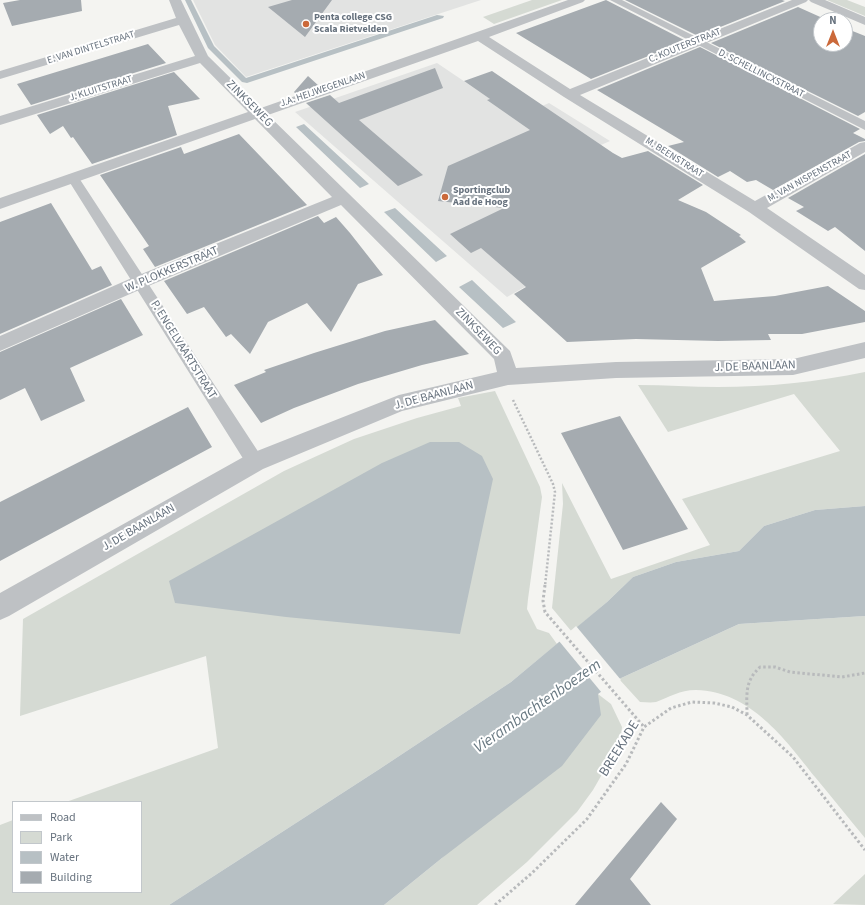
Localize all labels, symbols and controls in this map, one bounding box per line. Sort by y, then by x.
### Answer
place label: Penta college CSG Scala Rietvelden [314,12,392,36]
north arrow [813,12,853,52]
text: N [829,13,837,28]
marker: Penta college CSG Scala Rietvelden [301,19,311,29]
street label: C. KOUTERSTRAAT [647,26,723,66]
street label: E. VAN DINTELSTRAAT [46,29,136,67]
street label: D. SCHELLINCXSTRAAT [716,47,806,101]
street label: J.A. HEIJWEGENLAAN [279,70,367,110]
street label: J. KLUITSTRAAT [68,74,134,104]
street label: ZINKSEWEG [223,78,275,130]
street label: M. BEENSTRAAT [643,135,705,181]
street label: M. VAN NISPENSTRAAT [766,149,854,205]
place label: Sportingclub Aad de Hoog [453,185,510,208]
marker: Sportingclub Aad de Hoog [440,192,450,202]
street label: W. PLOKKERSTRAAT [123,244,221,296]
street label: P. ENGELVAARTSTRAAT [147,298,219,402]
street label: ZINKSEWEG [452,305,504,359]
street label: J. DE BAANLAAN [714,358,796,376]
street label: J. DE BAANLAAN [393,379,475,413]
street label: J. DE BAANLAAN [100,501,178,555]
water label: Vierambachtenboezem [471,656,605,758]
street label: BREEKADE [596,718,644,780]
legend [12,801,142,893]
text: Road [50,809,76,826]
text: Park [50,829,72,846]
text: Water [50,849,79,866]
text: Building [50,869,92,886]

